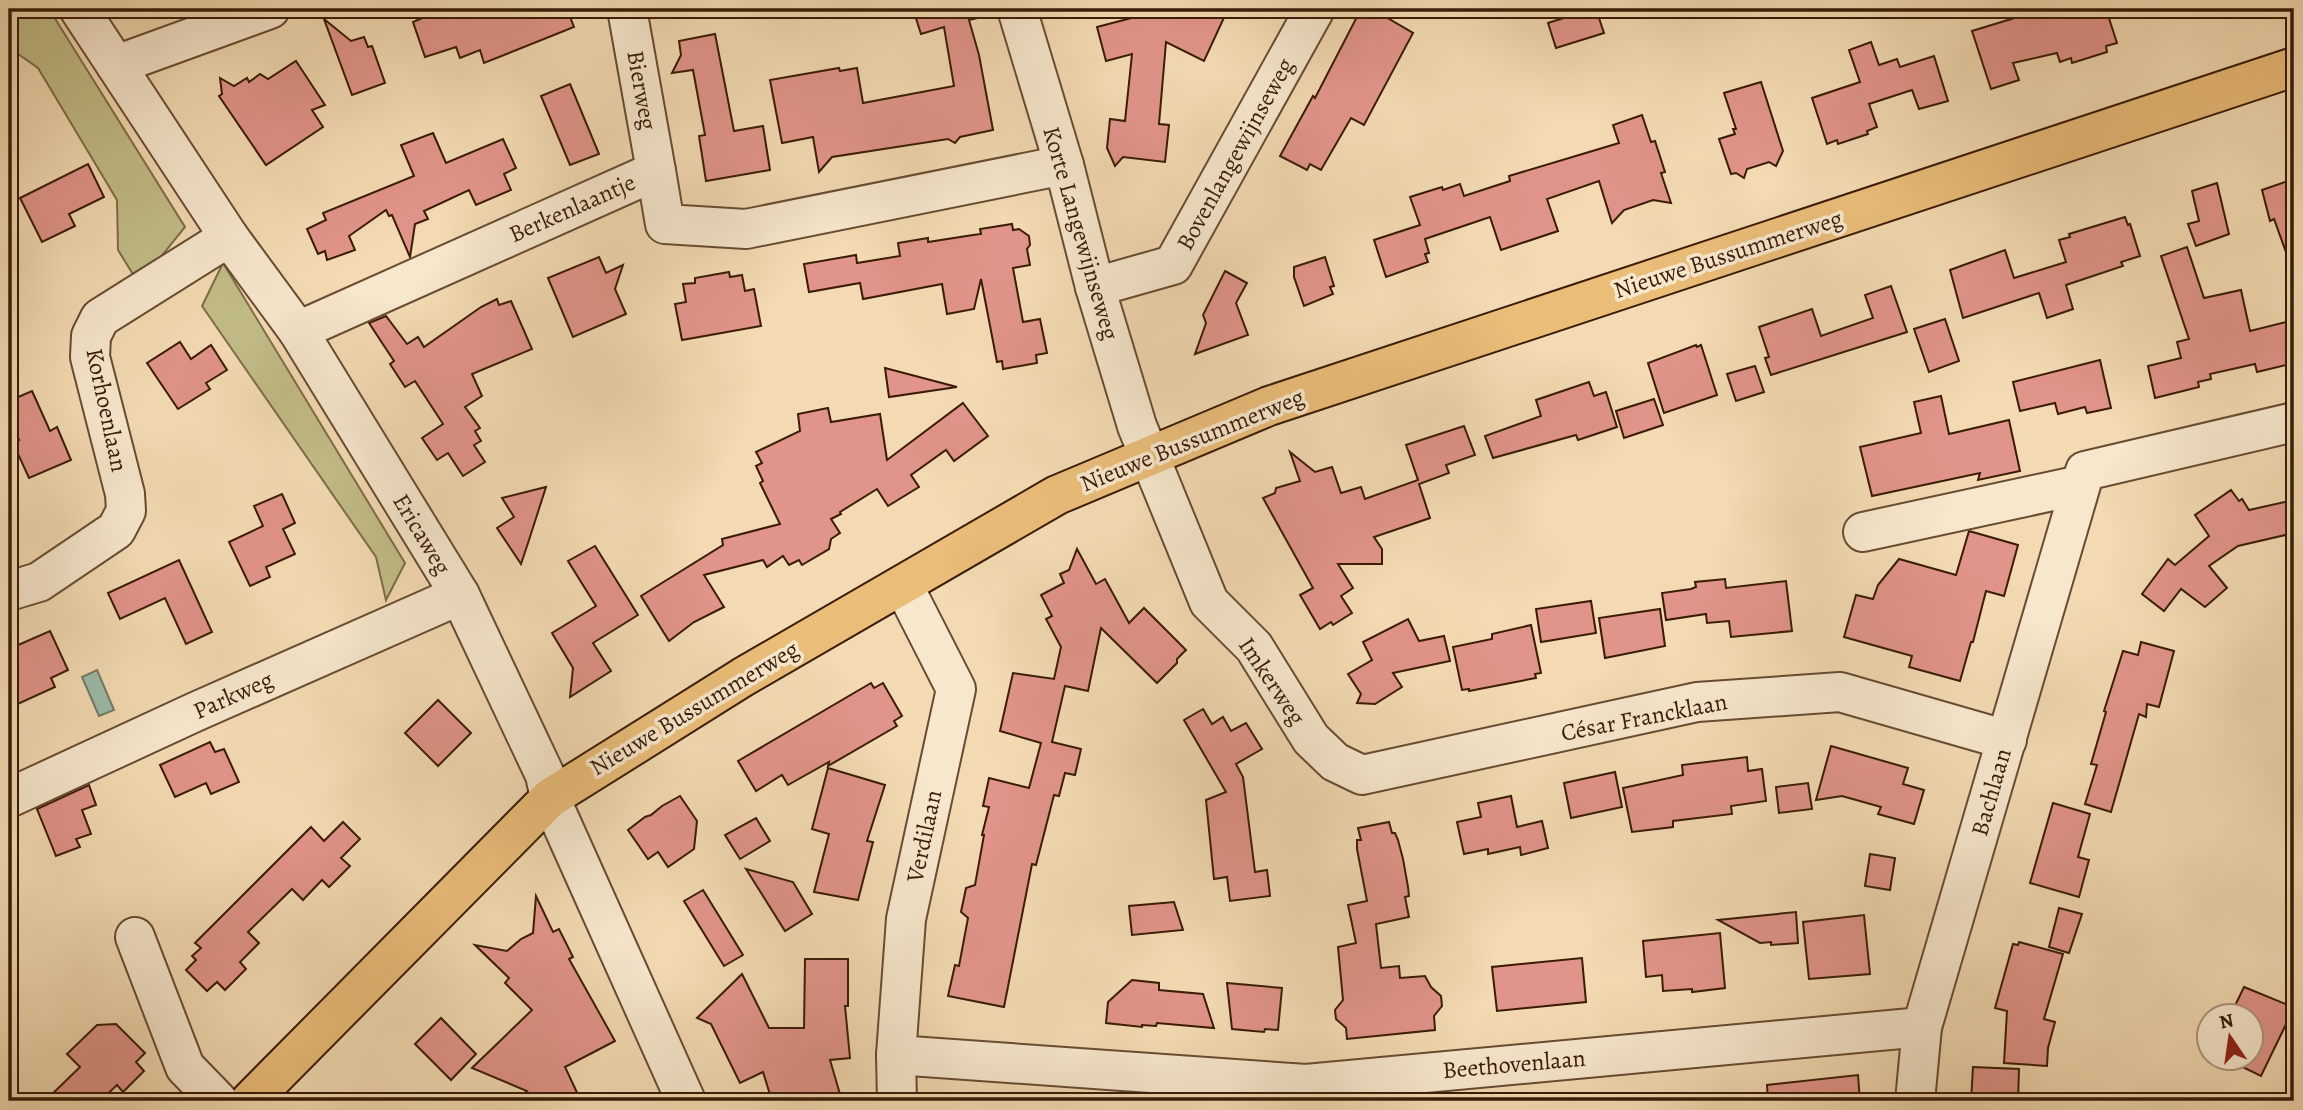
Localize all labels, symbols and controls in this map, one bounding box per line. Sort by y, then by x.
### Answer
street label: Bierweg [619,48,665,132]
street label: Bovenlangewijnseweg [1169,52,1301,256]
street label: Korte Langewijnseweg [1035,123,1127,343]
street label: Berkenlaantje [504,166,640,250]
street label: Nieuwe Bussummerweg [1610,202,1846,306]
street label: Korhoenlaan [78,345,136,475]
street label: Nieuwe Bussummerweg [1075,380,1309,500]
street label: Ericaweg [385,488,459,580]
street label: Imkerweg [1231,631,1313,731]
street label: Nieuwe Bussummerweg [584,633,804,783]
street label: Parkweg [188,663,278,727]
street label: César Francklaan [1558,685,1730,749]
street label: Bachlaan [1963,744,2019,840]
street label: Verdilaan [898,787,949,886]
north arrow [2194,1002,2264,1072]
text: N [2217,1007,2236,1036]
street label: Beethovenlaan [1441,1042,1587,1086]

